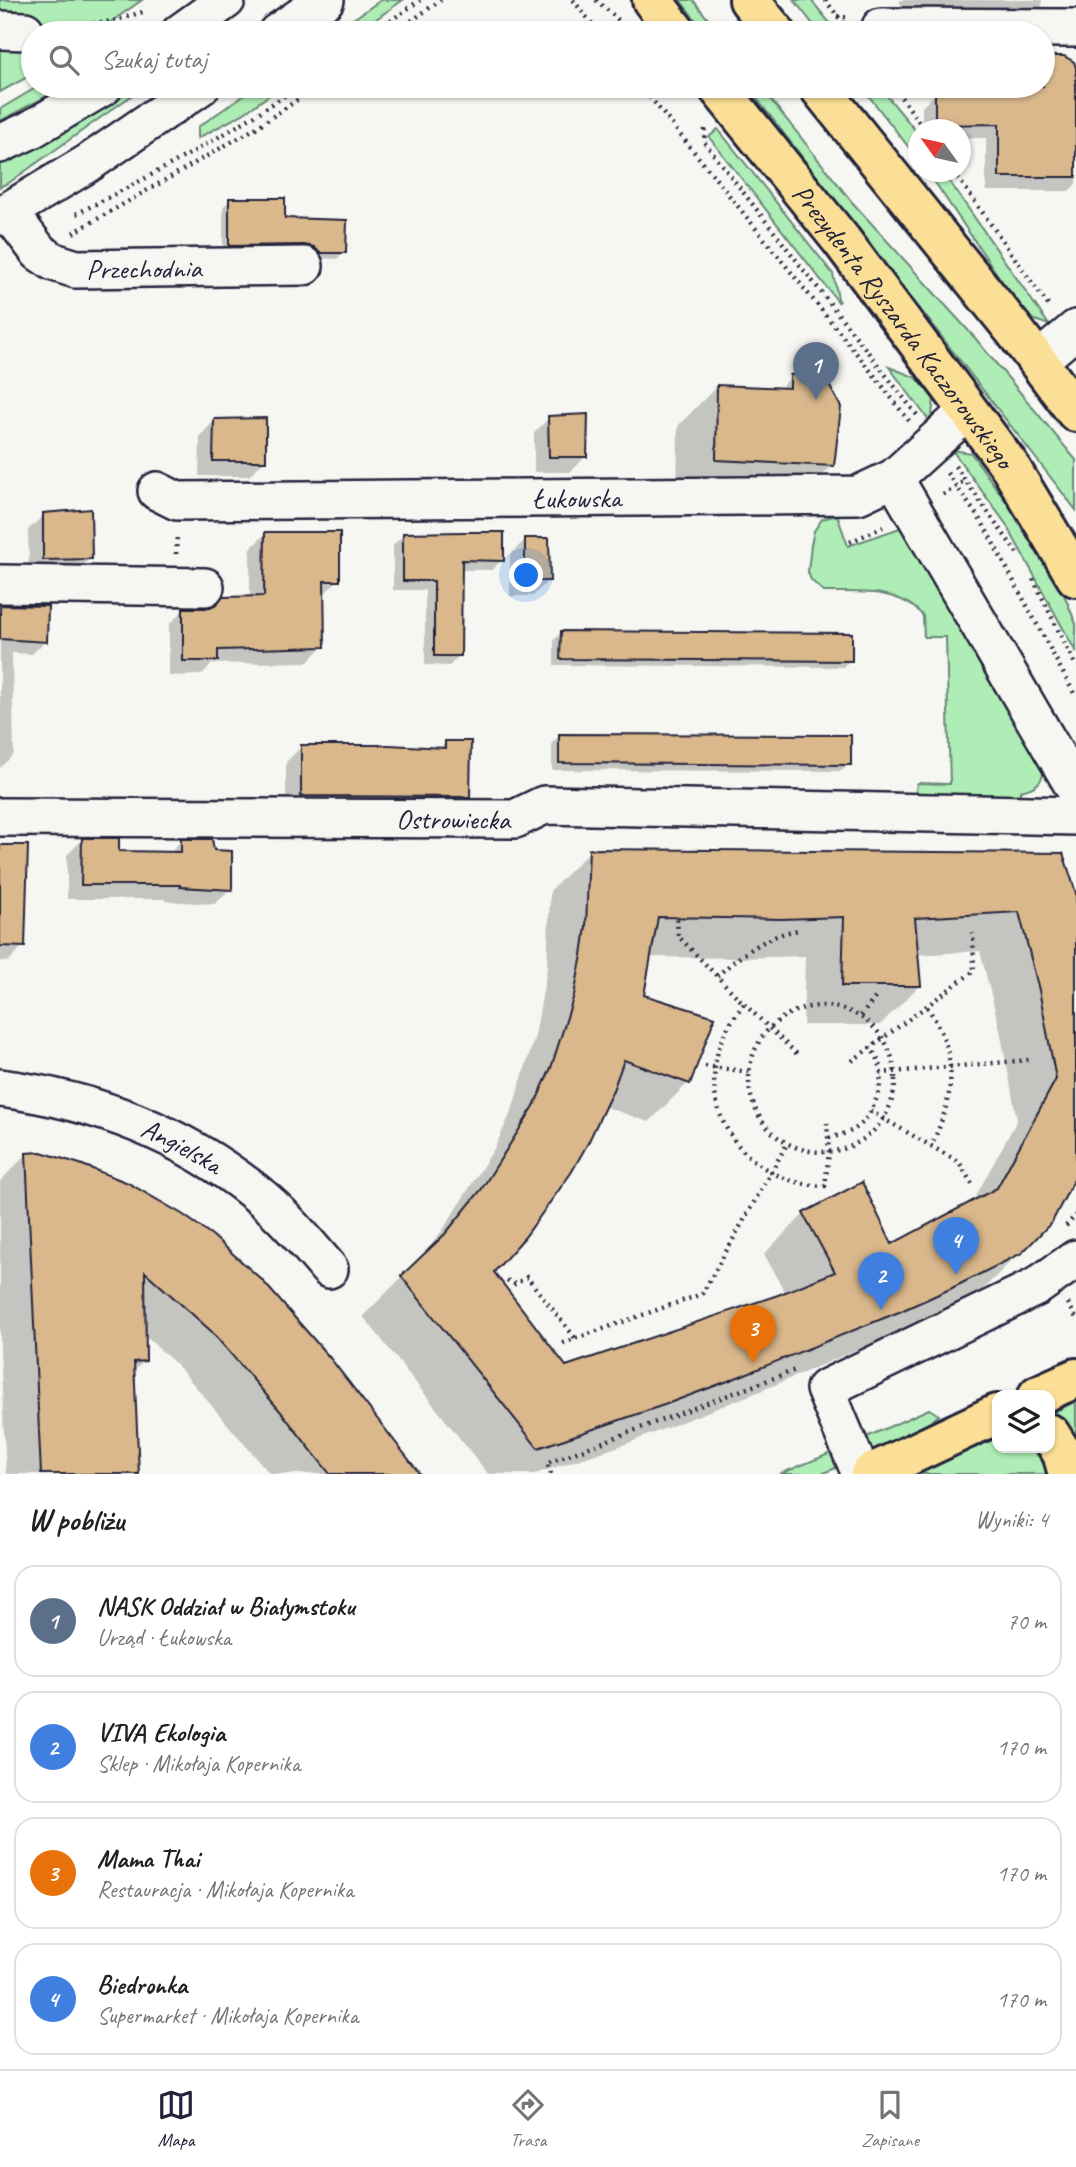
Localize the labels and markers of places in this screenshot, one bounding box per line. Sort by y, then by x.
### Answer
pin: 1 [793,342,839,400]
pin: 4 [933,1217,979,1275]
pin: 2 [858,1252,904,1310]
pin: 3 [730,1305,776,1363]

